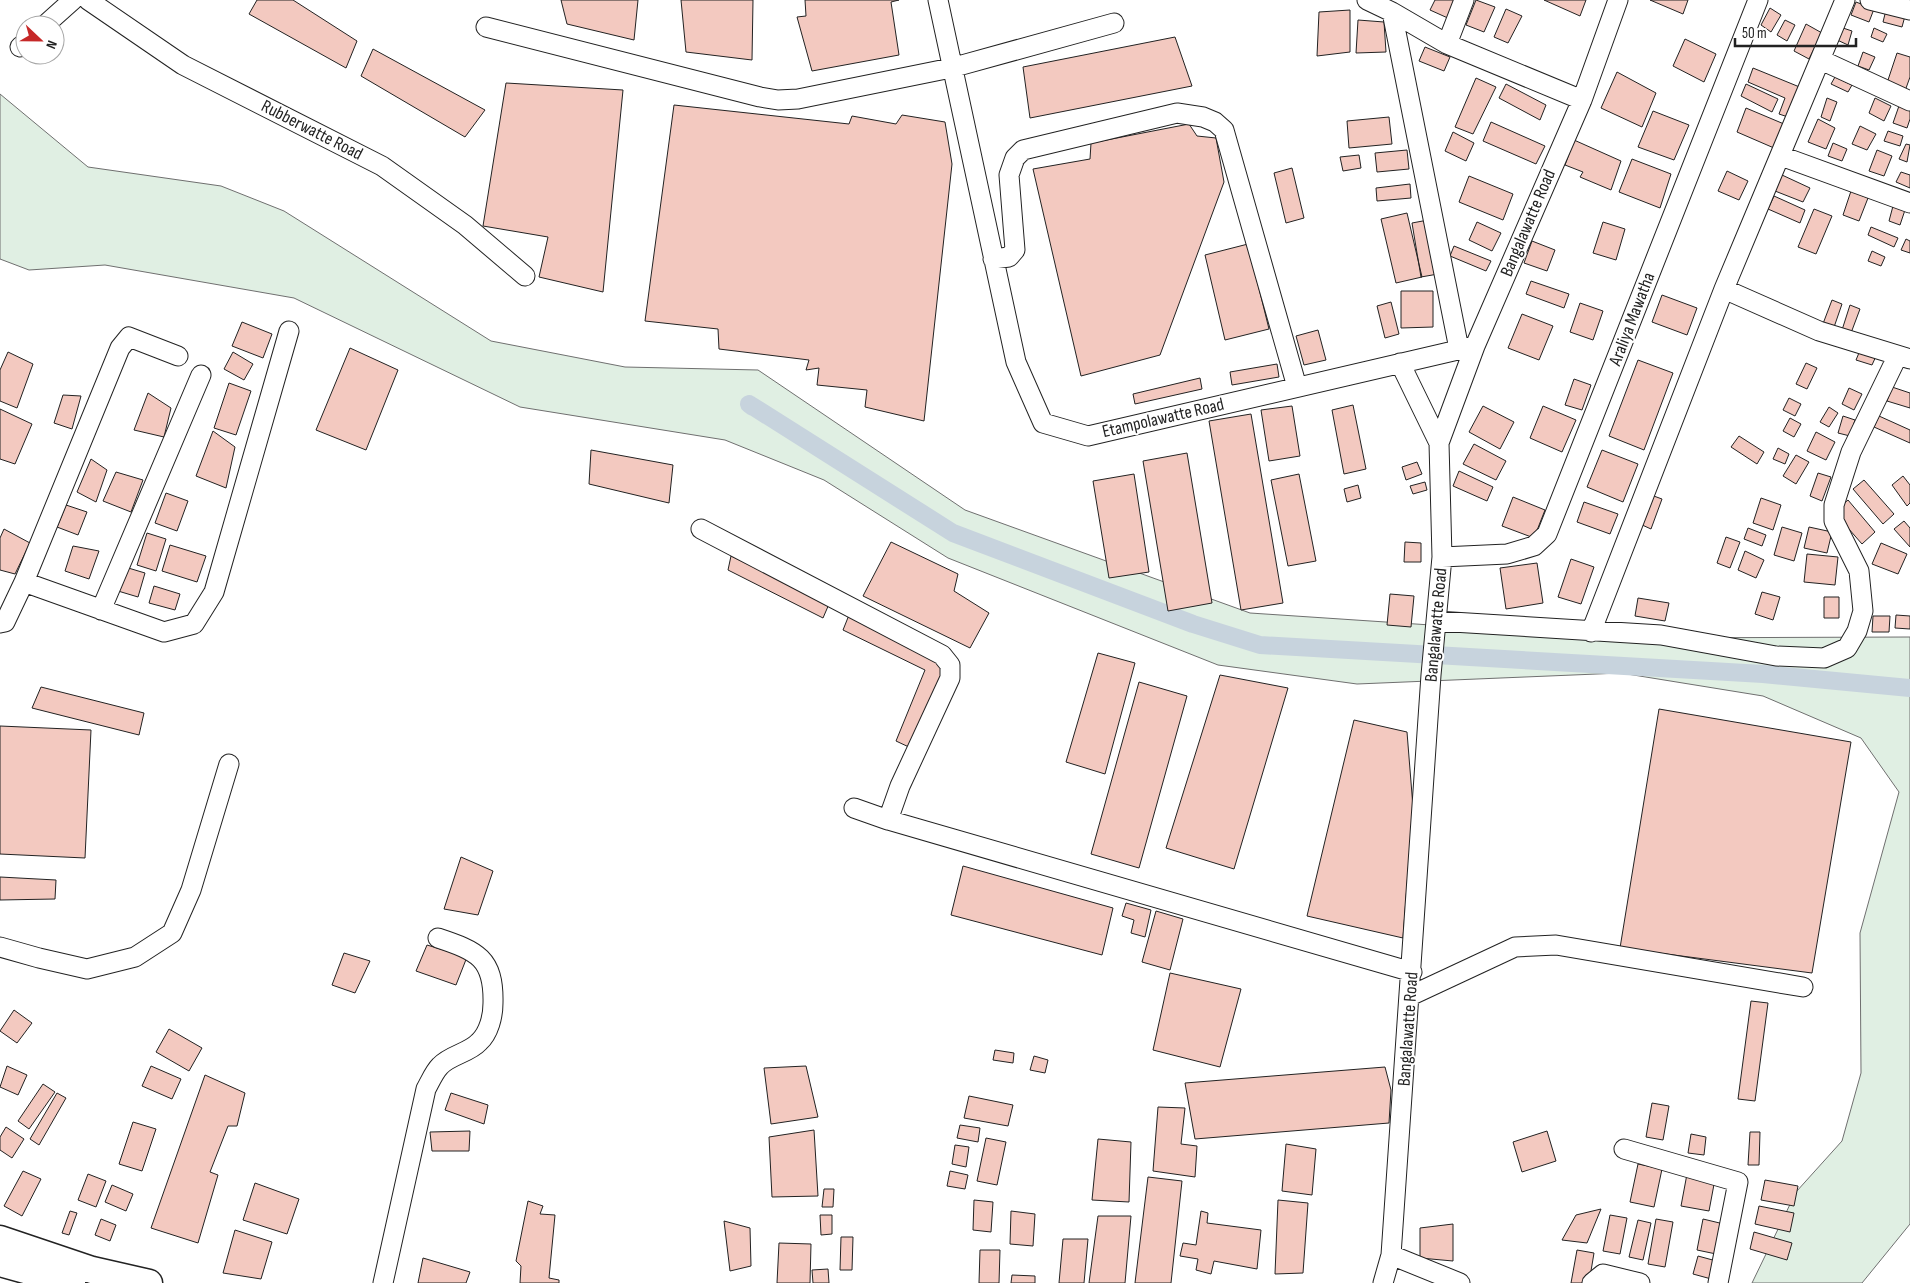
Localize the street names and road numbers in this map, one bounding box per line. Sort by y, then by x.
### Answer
street label: Rubberwatte Road [258,95,366,165]
street label: Bangalawatte Road [1496,166,1560,280]
street label: Araliya Mawatha [1604,270,1659,369]
street label: Etampolawatte Road [1100,394,1226,442]
street label: Bangalawatte Road [1421,567,1451,683]
street label: Bangalawatte Road [1394,971,1422,1087]

